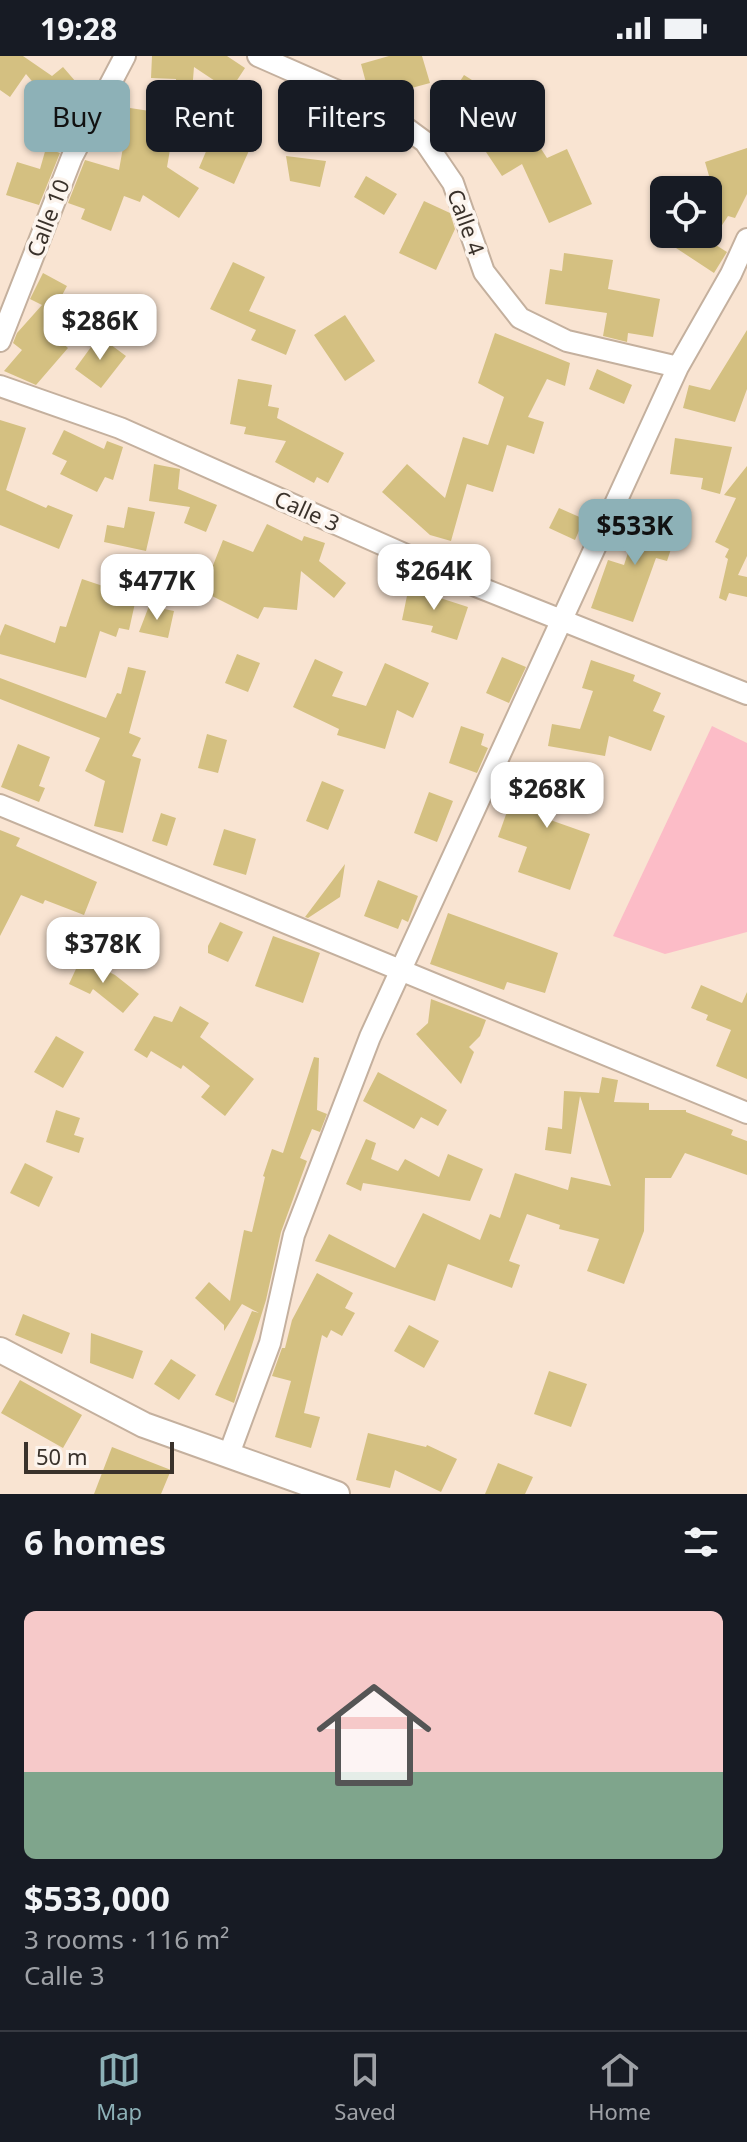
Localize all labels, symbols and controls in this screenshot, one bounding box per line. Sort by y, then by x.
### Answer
text: 19:28 [40,8,117,49]
chip: Buy [24,80,130,152]
chip: Rent [146,80,262,152]
chip: Filters [278,80,414,152]
chip: New [430,80,545,152]
street label: Calle 10 [19,174,76,261]
map controls [650,176,722,248]
button: locate [650,176,722,248]
street label: Calle 4 [441,184,493,259]
pin: $286K [44,294,156,362]
text: $286K [62,302,138,338]
street label: Calle 3 [270,482,345,538]
pin: $533K [579,499,691,567]
text: $533K [597,507,673,543]
pin: $264K [378,544,490,612]
text: $264K [396,552,472,588]
pin: $477K [101,554,213,622]
text: $477K [119,562,195,598]
pin: $268K [491,762,603,830]
text: $268K [509,770,585,806]
pin: $378K [47,917,159,985]
text: $378K [65,925,141,961]
scale bar [24,1438,174,1474]
text: 50 m [36,1441,87,1471]
text: 6 homes [24,1519,166,1565]
icon: filters [679,1520,723,1564]
icon: home [302,1663,446,1807]
text: $533,000 [24,1875,170,1921]
text: 3 rooms · 116 m² [24,1921,229,1957]
text: Calle 3 [24,1957,105,1993]
tab: Map [96,2048,142,2126]
tab: Saved [334,2048,396,2126]
tab: Home [588,2048,651,2126]

